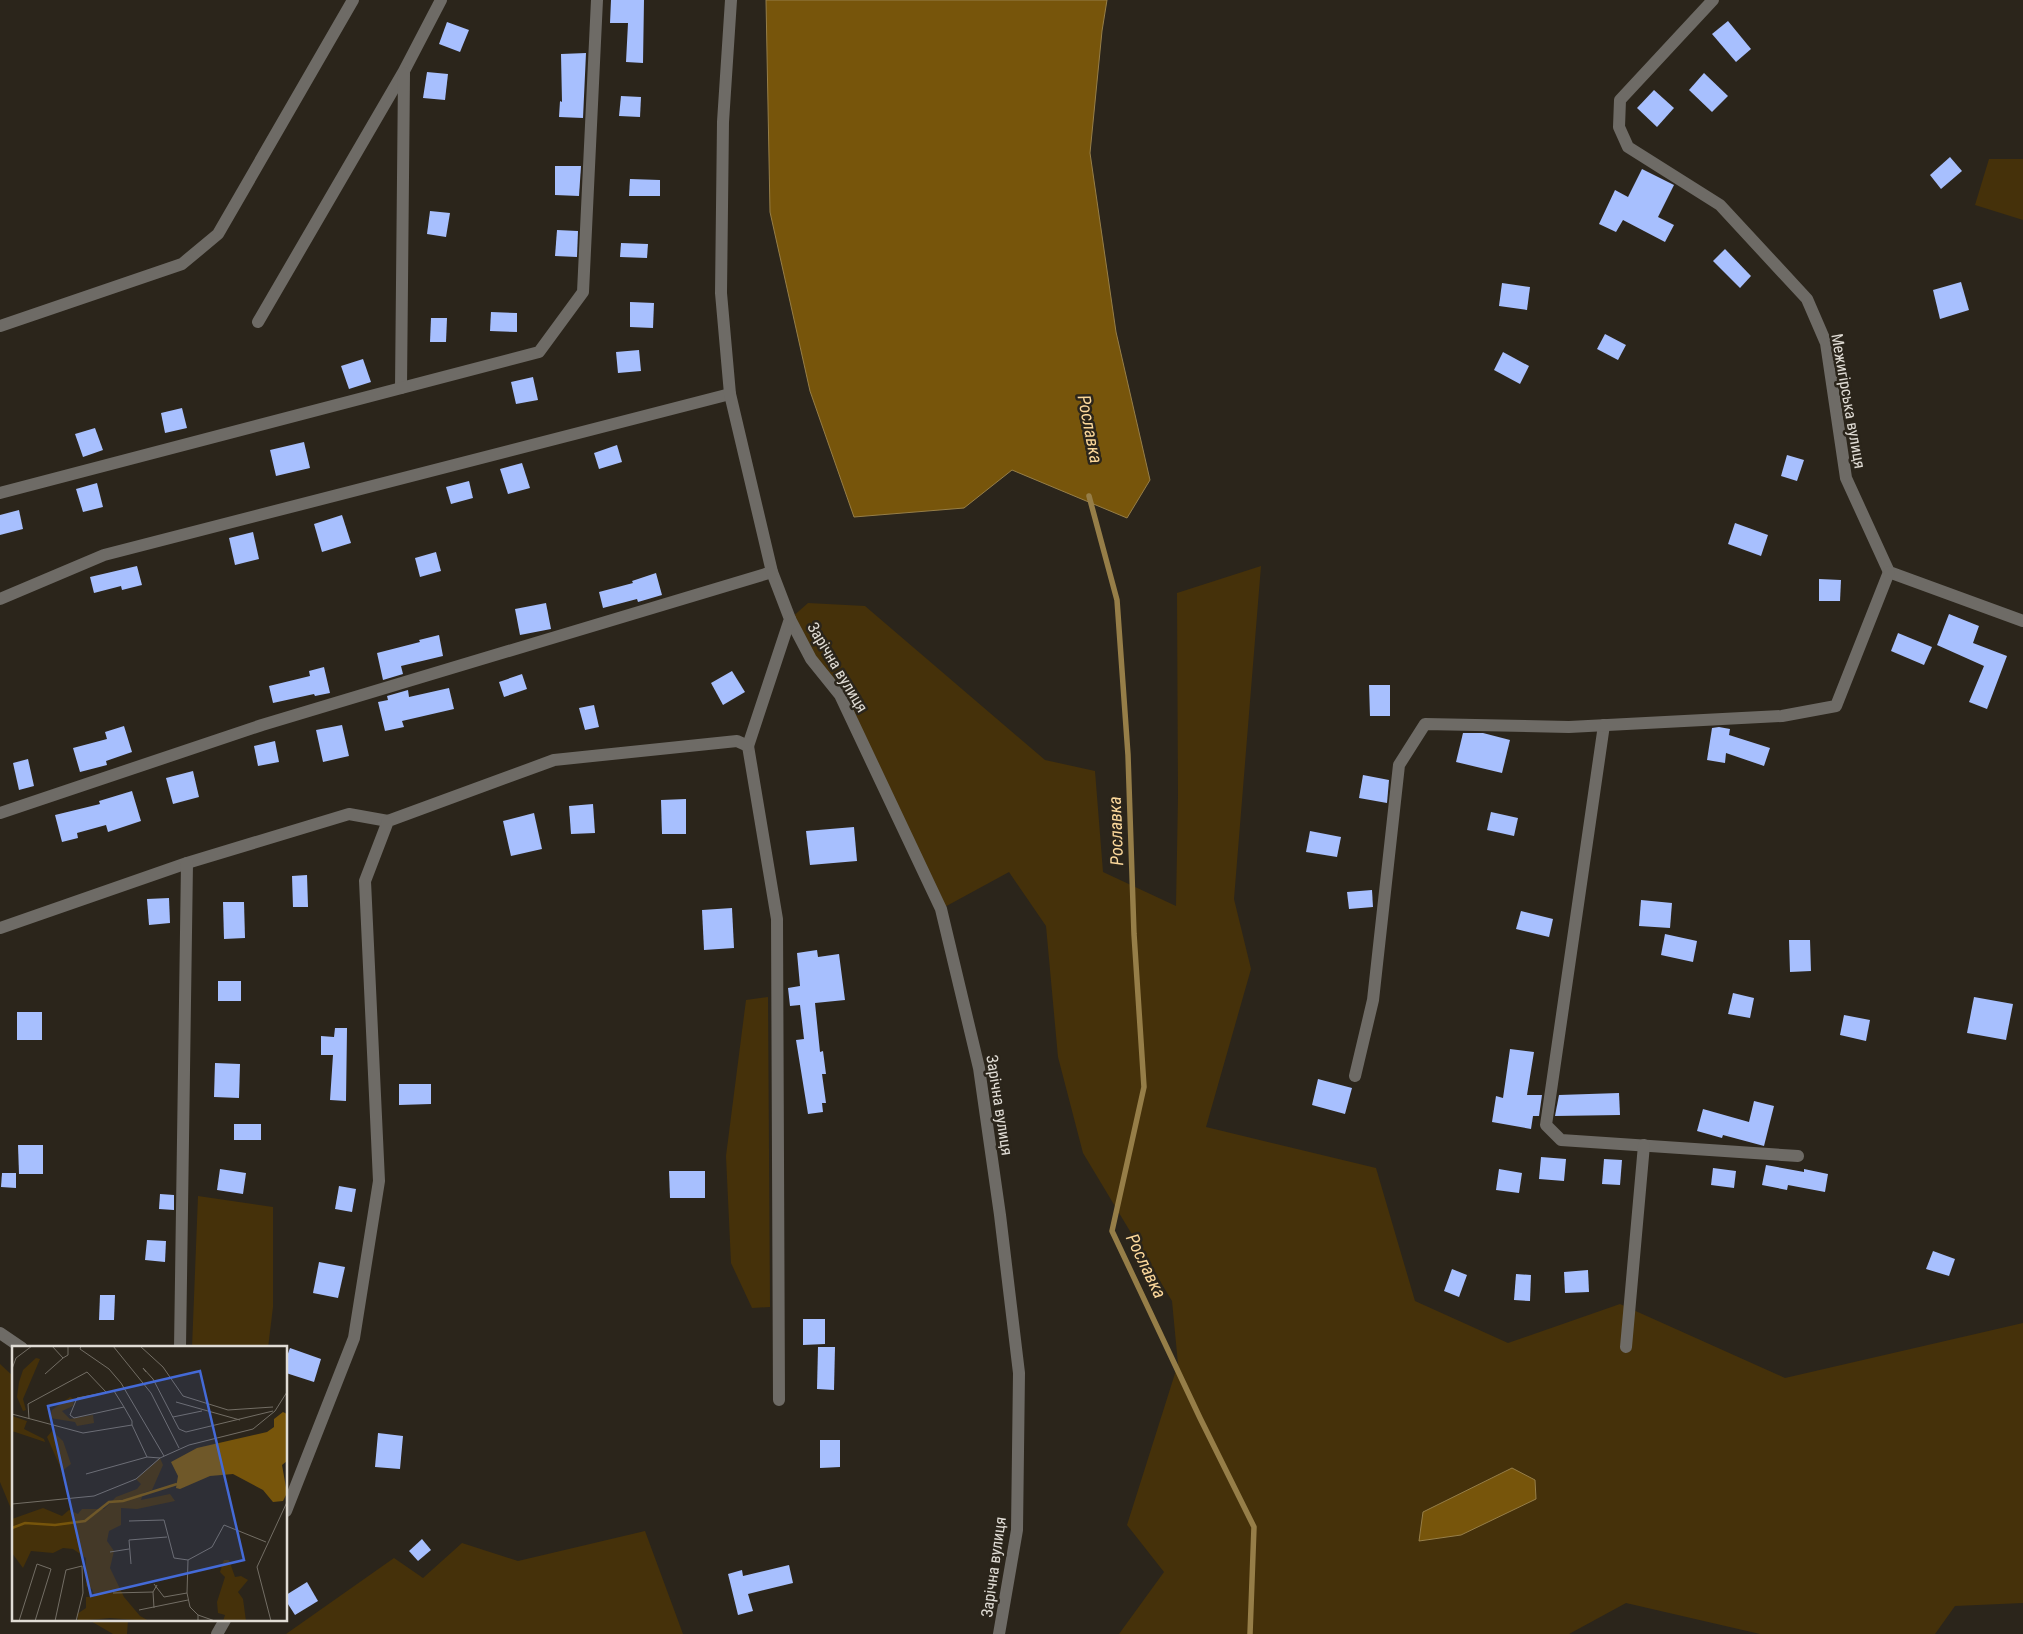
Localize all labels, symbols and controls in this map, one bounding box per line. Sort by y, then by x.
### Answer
street label: Межигірська вулиця [1827,332,1870,470]
water label: Рославка [1074,393,1107,465]
street label: Зарічна вулиця [803,619,872,716]
water label: Рославка [1104,796,1127,866]
street label: Зарічна вулиця [982,1053,1017,1157]
water label: Рославка [1122,1230,1171,1301]
inset map [12,1346,288,1622]
street label: Зарічна вулиця [977,1515,1010,1619]

